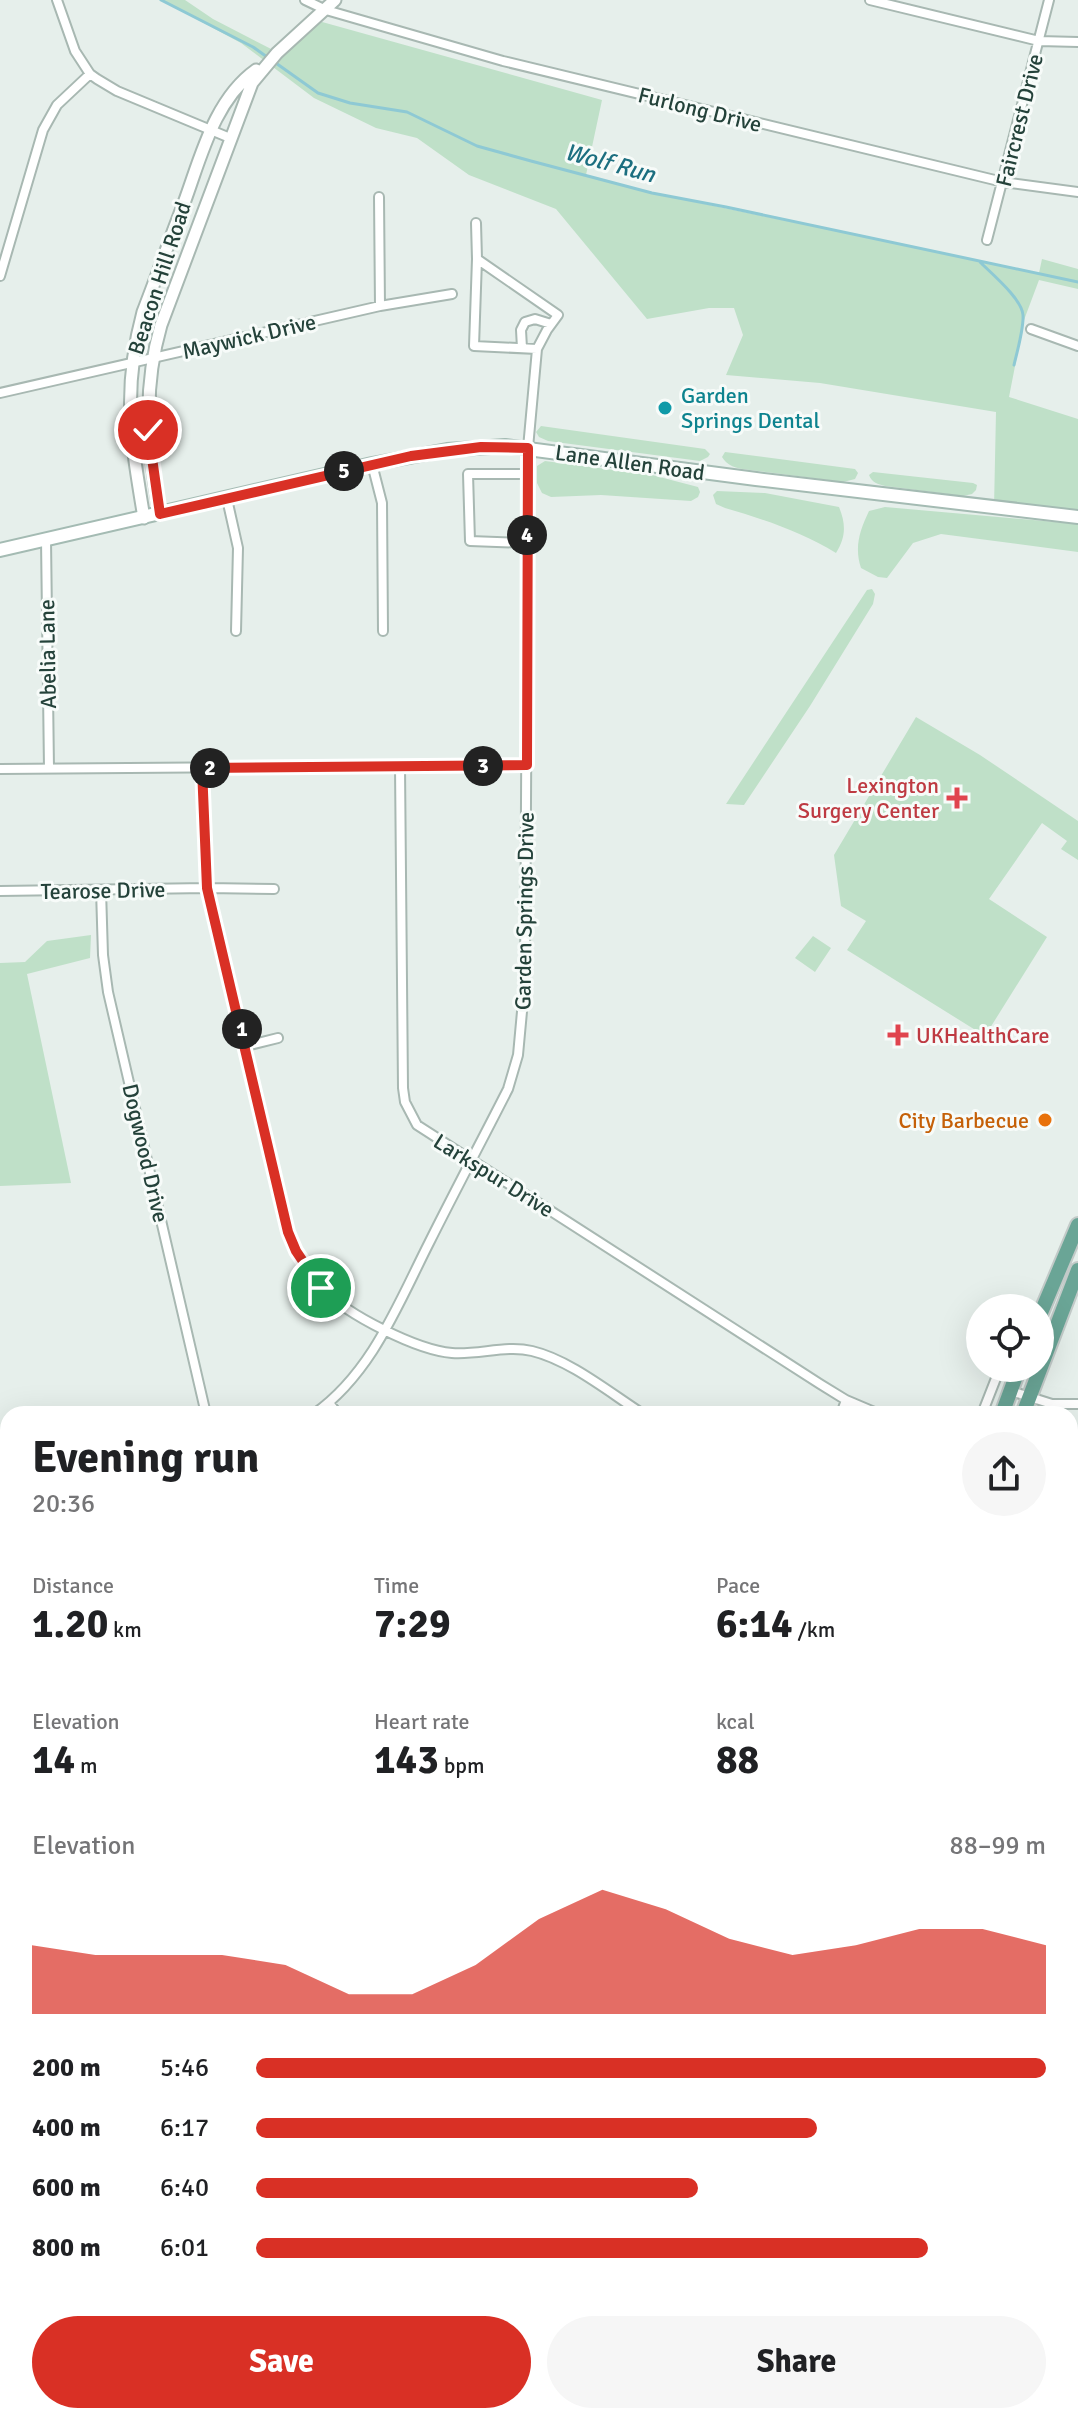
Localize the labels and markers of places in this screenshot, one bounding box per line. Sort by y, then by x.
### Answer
place label: Garden Springs Dental [681,382,820,434]
pin [114,396,182,464]
marker: Garden Springs Dental [656,399,674,417]
pin: 5 [324,451,364,491]
pin: 4 [507,515,547,555]
pin: 3 [463,746,503,786]
pin: 2 [190,748,230,788]
place label: Lexington Surgery Center [798,772,939,824]
marker: Lexington Surgery Center [946,787,968,809]
pin: 1 [222,1009,262,1049]
place label: UKHealthCare [916,1022,1050,1049]
marker: UKHealthCare [887,1024,909,1046]
place label: City Barbecue [898,1107,1029,1134]
marker: City Barbecue [1036,1111,1054,1129]
pin [287,1254,355,1322]

